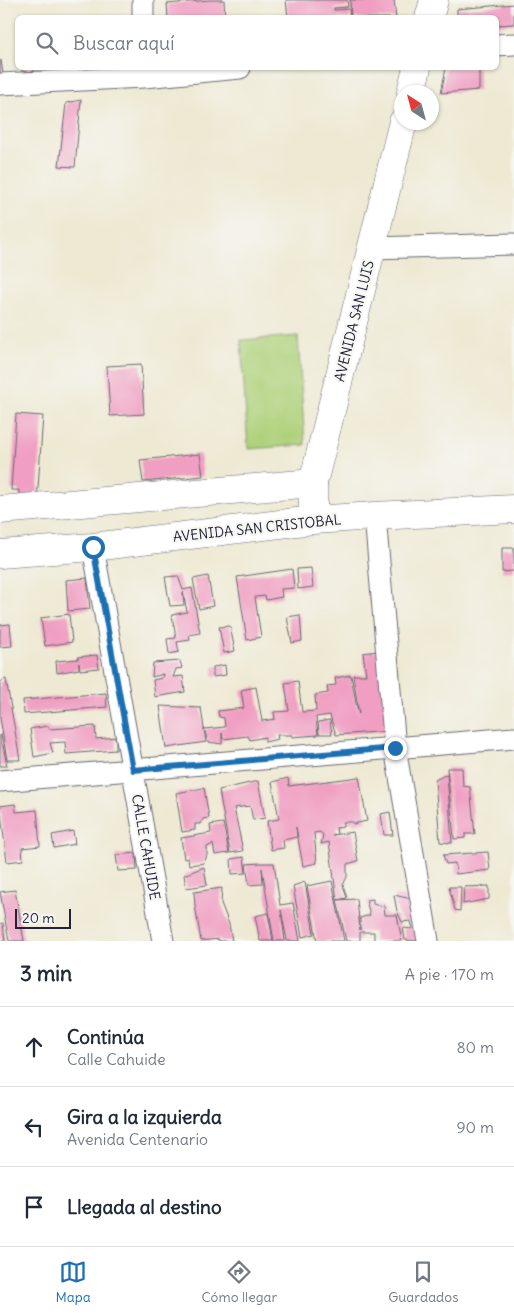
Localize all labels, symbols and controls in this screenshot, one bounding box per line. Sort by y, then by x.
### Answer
search box [15,15,499,70]
icon: search [33,29,61,57]
text: Buscar aquí [73,31,174,55]
north arrow [394,85,439,130]
street label: AVENIDA SAN LUIS [330,258,378,383]
street label: AVENIDA SAN CRISTOBAL [172,510,342,546]
route start [82,536,105,559]
route end [384,737,407,760]
street label: CALLE CAHUIDE [128,793,164,901]
scale bar [15,906,71,929]
text: 20 m [22,909,55,927]
text: 3 min [20,960,72,987]
text: A pie · 170 m [405,964,494,984]
text: Continúa [67,1025,144,1049]
icon: ahead [20,1033,48,1061]
text: 80 m [456,1037,494,1057]
text: Calle Cahuide [67,1049,166,1069]
text: Gira a la izquierda [67,1105,222,1129]
icon: left [20,1113,48,1141]
text: 90 m [456,1117,494,1137]
text: Avenida Centenario [67,1129,208,1149]
icon: arrive [20,1193,48,1221]
text: Llegada al destino [67,1195,222,1219]
tab: Mapa [55,1258,91,1306]
tab: Cómo llegar [202,1258,277,1306]
tab: Guardados [388,1258,459,1306]

